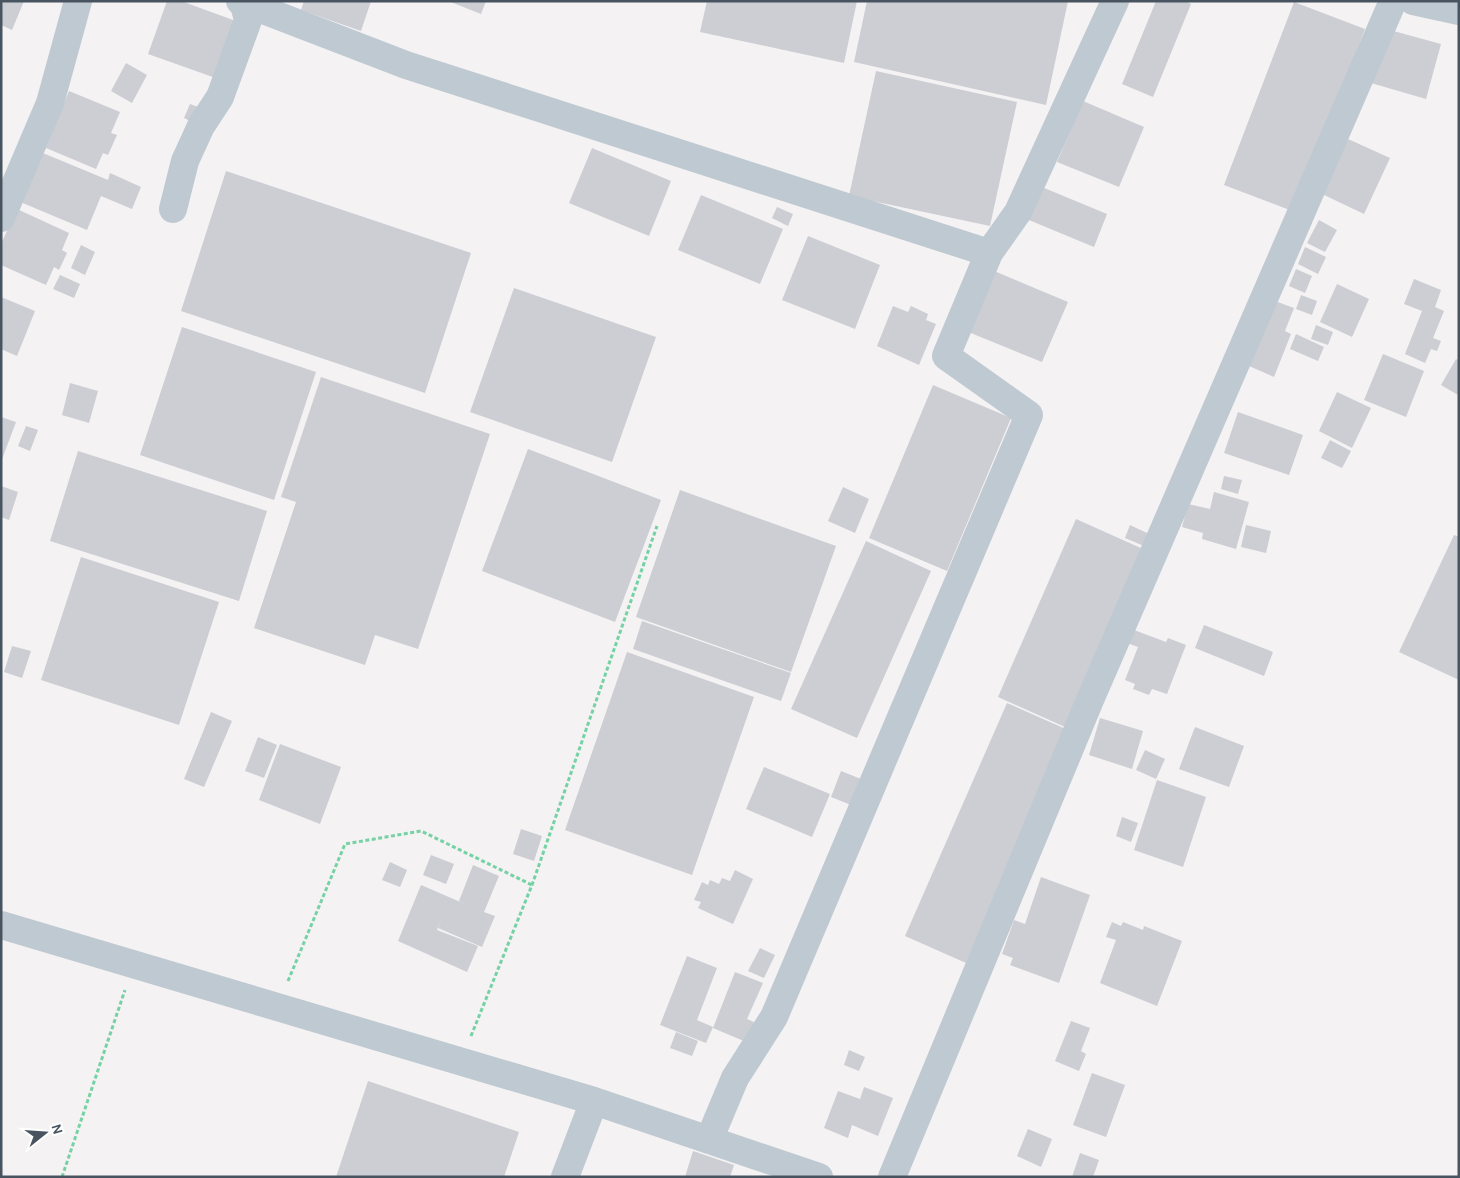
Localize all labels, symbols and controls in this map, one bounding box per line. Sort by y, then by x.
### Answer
north arrow [20,1108,70,1158]
text: N [47,1122,67,1137]

